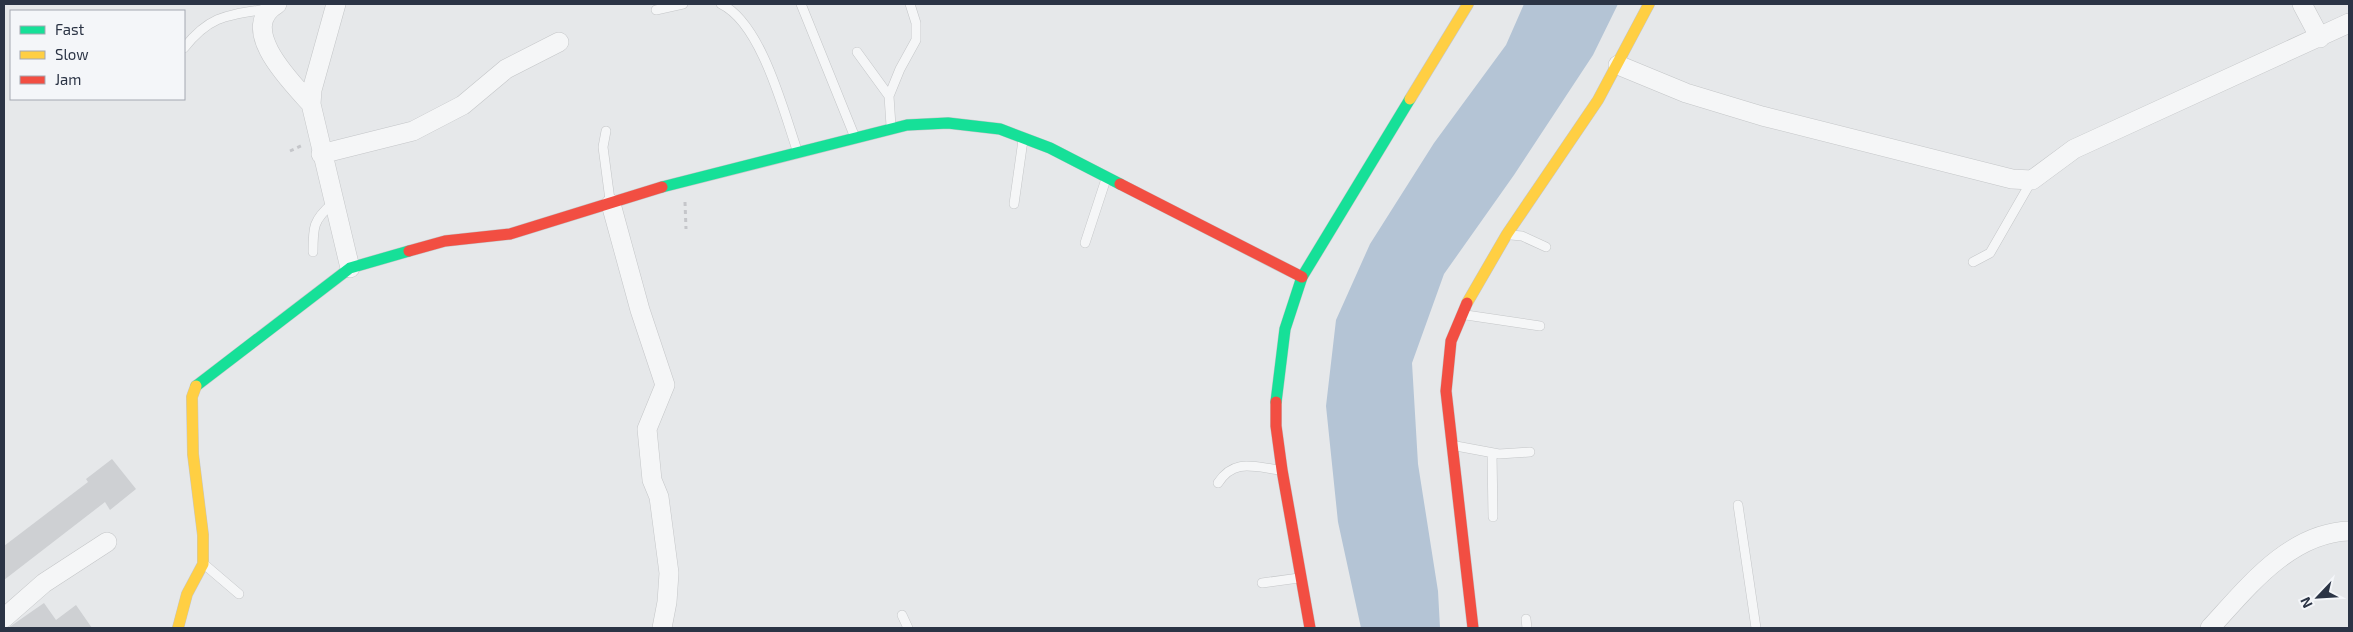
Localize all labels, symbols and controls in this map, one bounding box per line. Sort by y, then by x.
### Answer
legend [10,10,185,100]
text: Fast [55,20,85,38]
text: Slow [55,45,89,63]
text: Jam [55,70,81,88]
north arrow [2293,572,2343,622]
text: N [2296,595,2316,611]

